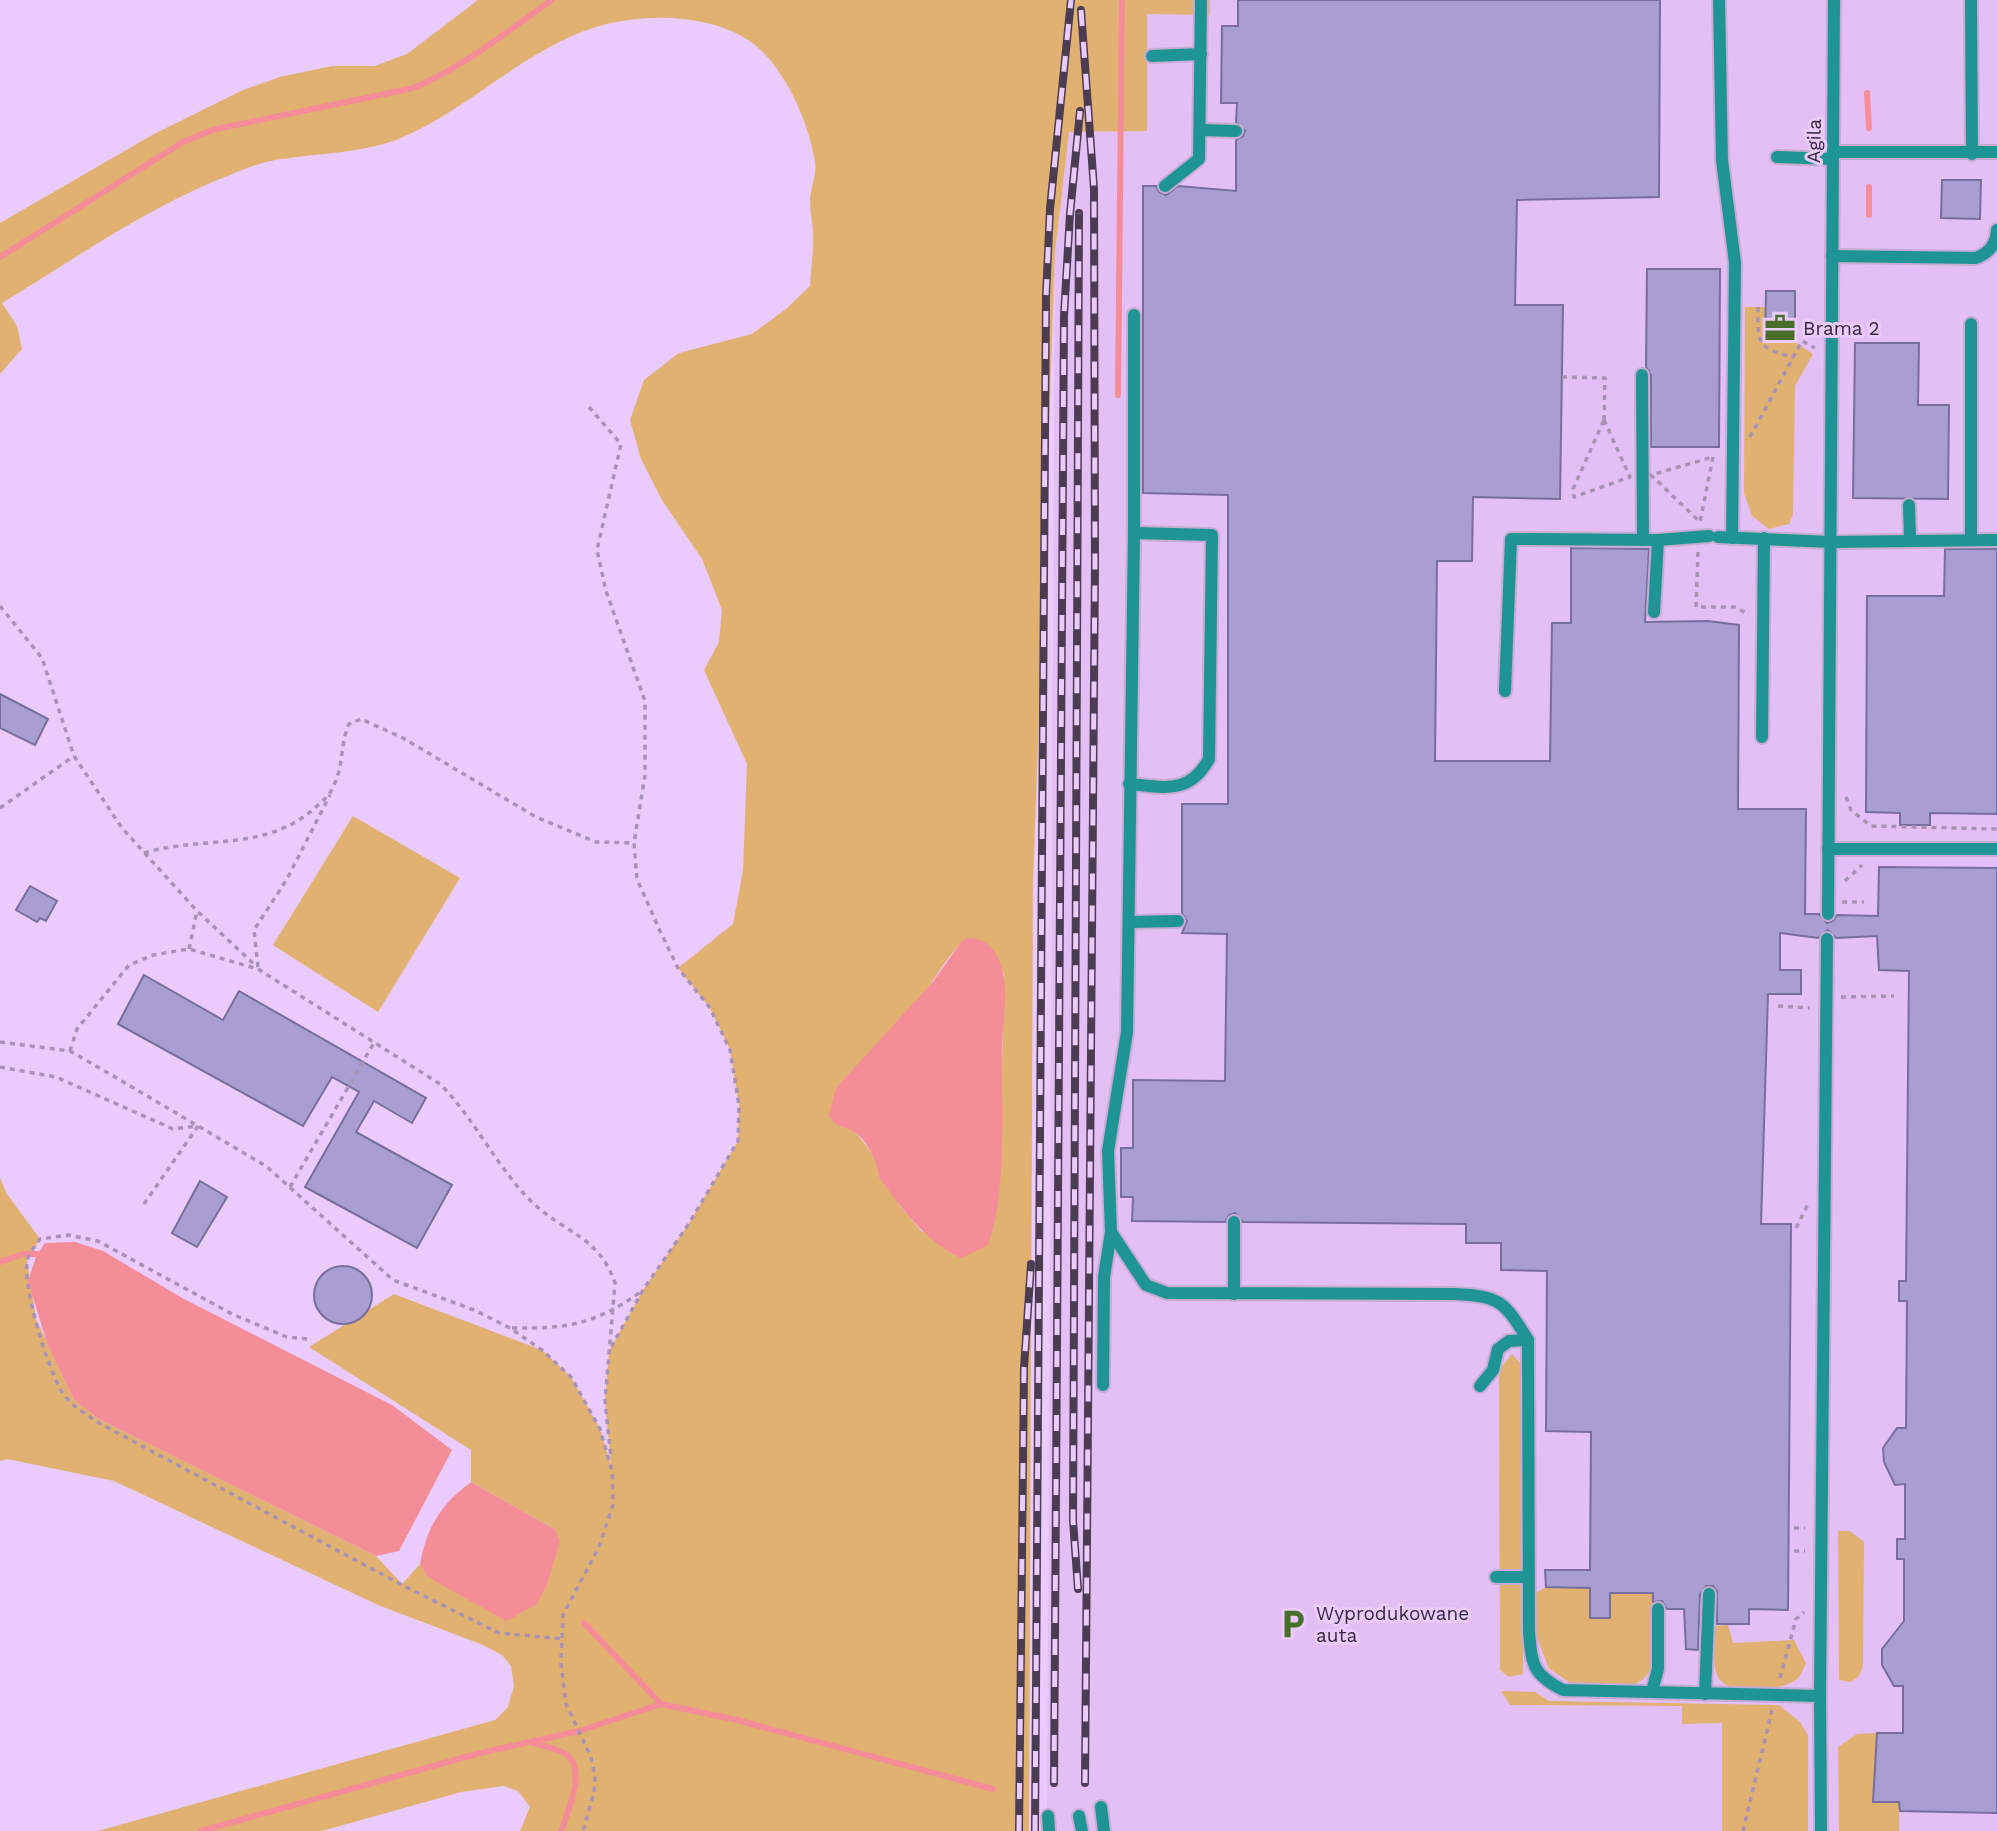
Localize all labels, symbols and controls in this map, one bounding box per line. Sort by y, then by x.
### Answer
street label: Agila [1802,118,1826,163]
office icon: Brama 2 [1763,311,1797,345]
place label: Brama 2 [1803,317,1880,340]
place label: Wyprodukowane auta [1316,1602,1469,1647]
parking icon: Wyprodukowane auta [1276,1607,1310,1641]

